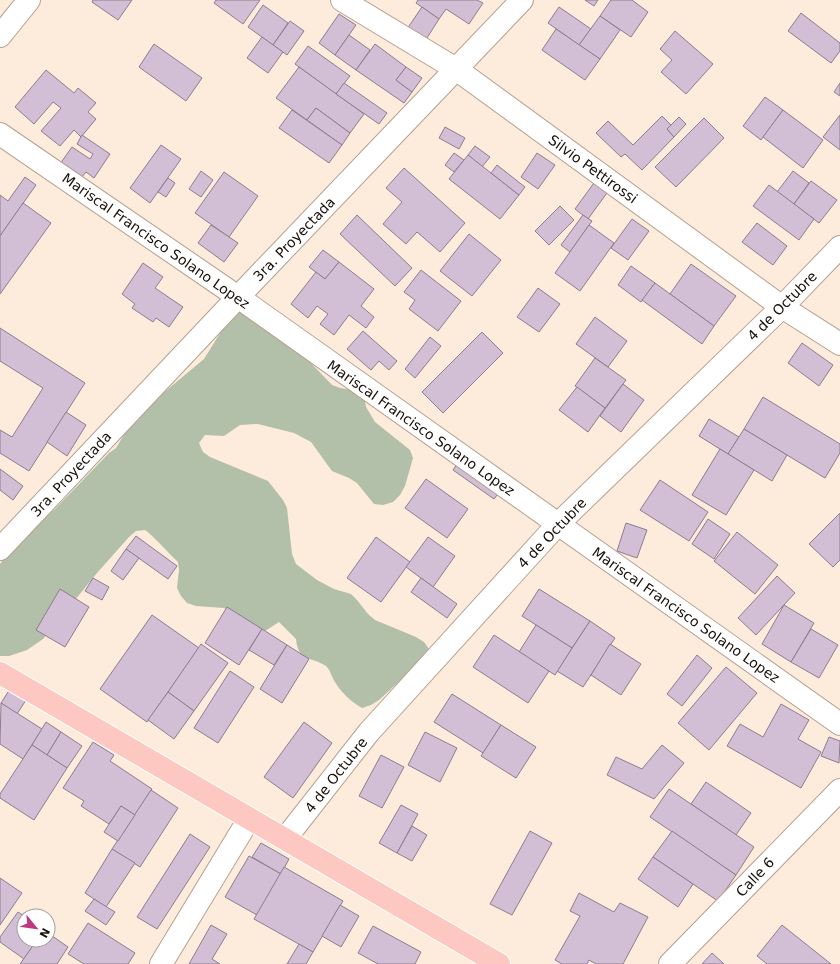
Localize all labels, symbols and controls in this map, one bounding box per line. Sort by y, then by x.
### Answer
street label: Silvio Pettirossi [546,131,640,207]
street label: Mariscal Francisco Solano Lopez [59,170,253,312]
street label: 3ra. Proyectada [250,194,338,284]
street label: 4 de Octubre [744,268,820,344]
street label: Mariscal Francisco Solano Lopez [324,357,518,499]
street label: 3ra. Proyectada [27,428,115,520]
street label: 4 de Octubre [515,495,589,571]
street label: Mariscal Francisco Solano Lopez [589,544,783,686]
street label: 4 de Octubre [302,734,370,816]
street label: Calle 6 [733,854,778,900]
north arrow [16,908,56,948]
text: N [36,925,52,940]

